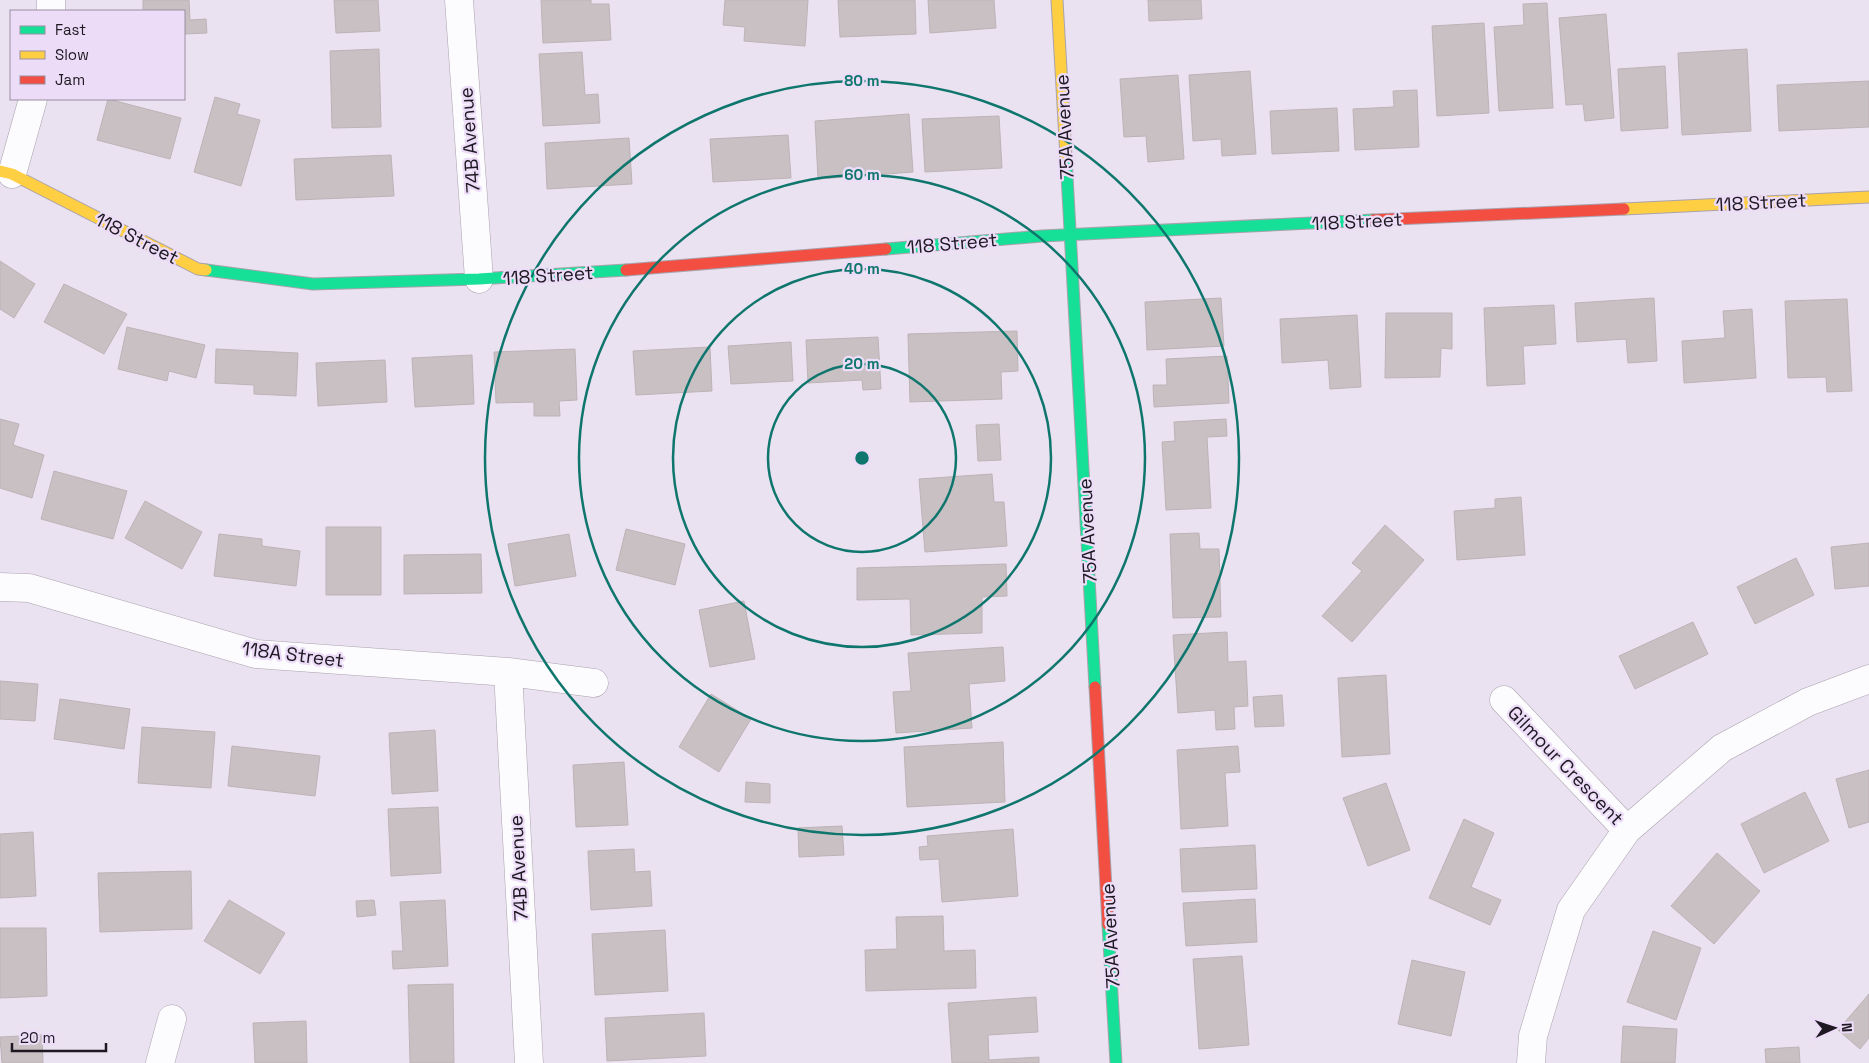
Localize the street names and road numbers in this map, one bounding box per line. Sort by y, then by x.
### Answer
street label: 75A Avenue [1049,74,1080,180]
street label: 74B Avenue [453,86,486,194]
street label: 118 Street [1715,188,1807,217]
street label: 118 Street [91,207,183,270]
street label: 118 Street [1311,207,1403,236]
street label: 118 Street [906,227,998,260]
street label: 118 Street [502,260,594,291]
street label: 75A Avenue [1072,478,1103,584]
street label: 118A Street [241,636,345,673]
street label: Gilmour Crescent [1502,700,1629,830]
street label: 74B Avenue [503,815,534,921]
street label: 75A Avenue [1095,883,1126,989]

